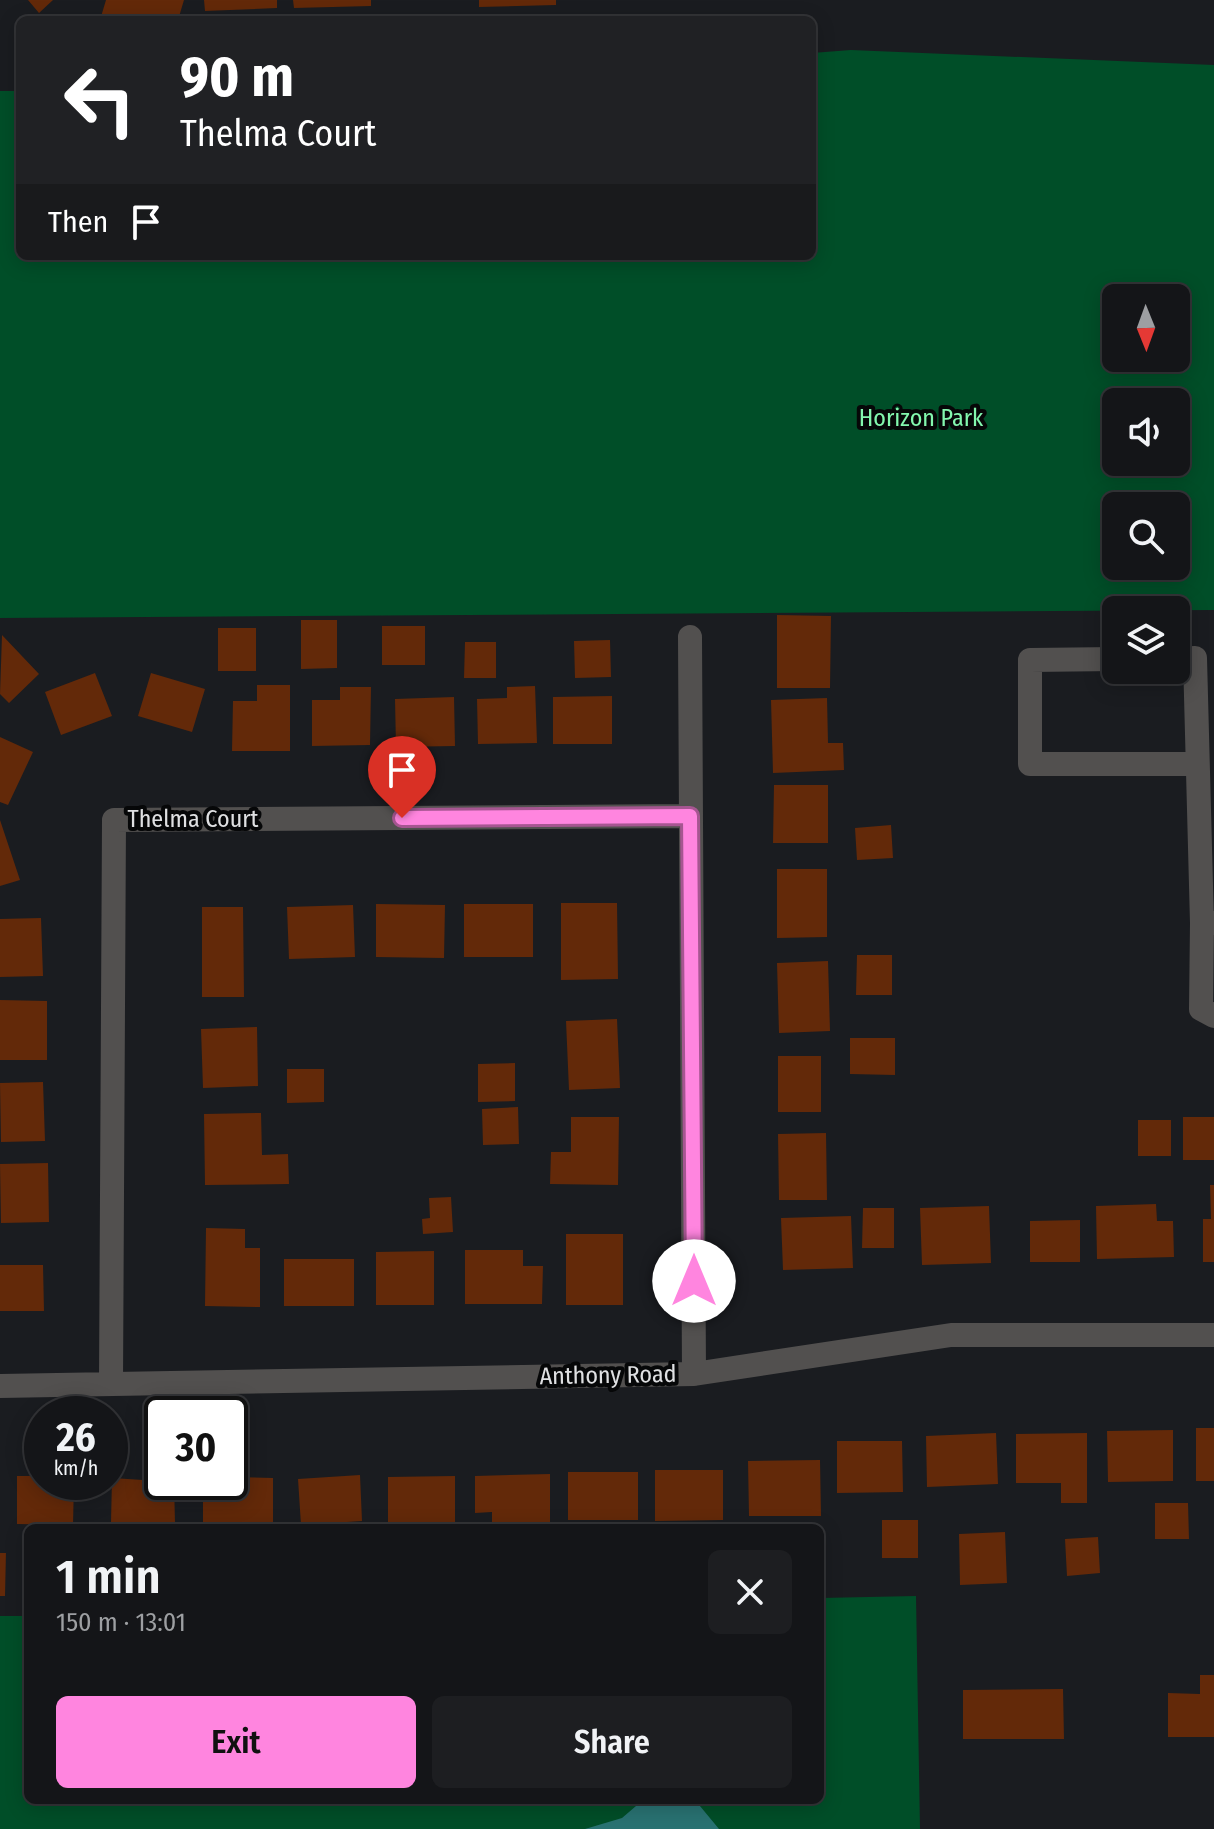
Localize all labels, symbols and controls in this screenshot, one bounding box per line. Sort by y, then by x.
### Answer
text: 90 m [180,44,294,111]
icon: left [48,48,152,152]
text: Thelma Court [180,112,376,156]
icon: arrive [124,200,168,244]
text: Then [48,204,108,240]
north arrow [1102,284,1190,372]
map controls [1102,284,1190,684]
button: sound [1102,388,1190,476]
park label: Horizon Park [859,404,984,432]
button: search [1102,492,1190,580]
button: layers [1102,596,1190,684]
pin [368,736,436,818]
icon: arrive [380,748,424,792]
street label: Thelma Court [128,805,259,833]
position arrow [652,1239,736,1323]
street label: Anthony Road [539,1360,677,1390]
speed limit sign: 30 [144,1396,248,1500]
text: 26 [56,1414,96,1462]
text: km/h [54,1456,98,1480]
text: 1 min [56,1548,161,1606]
button: close [708,1550,792,1634]
text: 150 m · 13:01 [56,1607,186,1638]
button: Exit [56,1696,416,1788]
button: Share [432,1696,792,1788]

